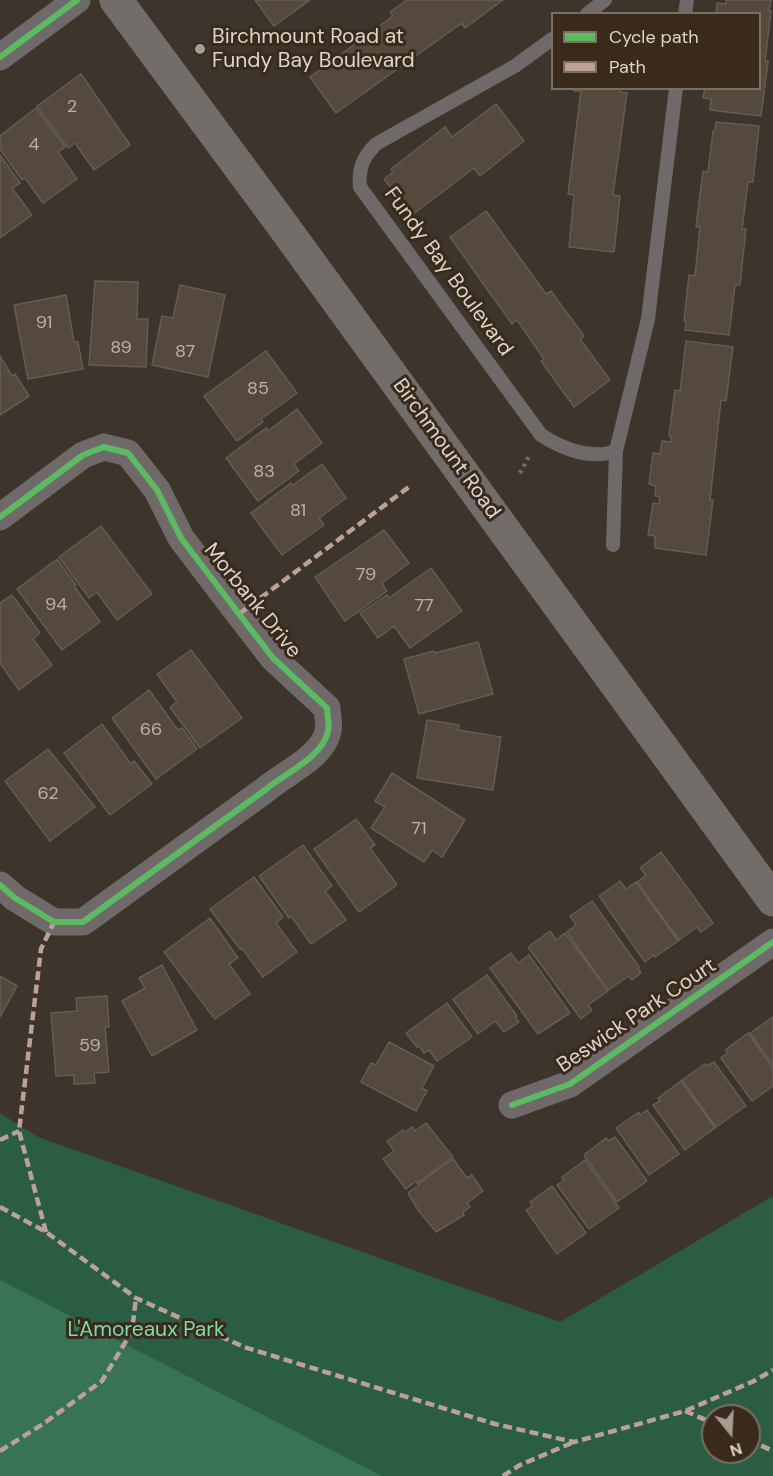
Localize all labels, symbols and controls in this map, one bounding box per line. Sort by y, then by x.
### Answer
legend [551,12,761,90]
place label: Birchmount Road at Fundy Bay Boulevard [212,24,415,74]
text: Cycle path [609,25,699,49]
marker: Birchmount Road at Fundy Bay Boulevard [193,42,207,56]
text: Path [609,55,646,79]
house number: 2 [67,96,77,118]
house number: 4 [29,134,39,156]
street label: Fundy Bay Boulevard [378,183,518,361]
house number: 91 [36,312,52,334]
house number: 89 [110,337,132,359]
house number: 87 [175,341,195,363]
street label: Birchmount Road [387,374,505,524]
house number: 85 [247,378,269,400]
house number: 83 [253,461,275,483]
house number: 81 [290,500,306,522]
street label: Morbank Drive [198,539,306,663]
house number: 79 [356,564,376,586]
house number: 94 [45,594,67,616]
house number: 77 [414,595,434,617]
house number: 66 [140,719,162,741]
house number: 62 [37,783,59,805]
house number: 71 [411,818,427,840]
street label: Beswick Park Court [553,953,721,1079]
house number: 59 [79,1035,101,1057]
park label: L'Amoreaux Park [67,1317,225,1343]
north arrow [701,1404,761,1464]
text: N [727,1438,745,1461]

